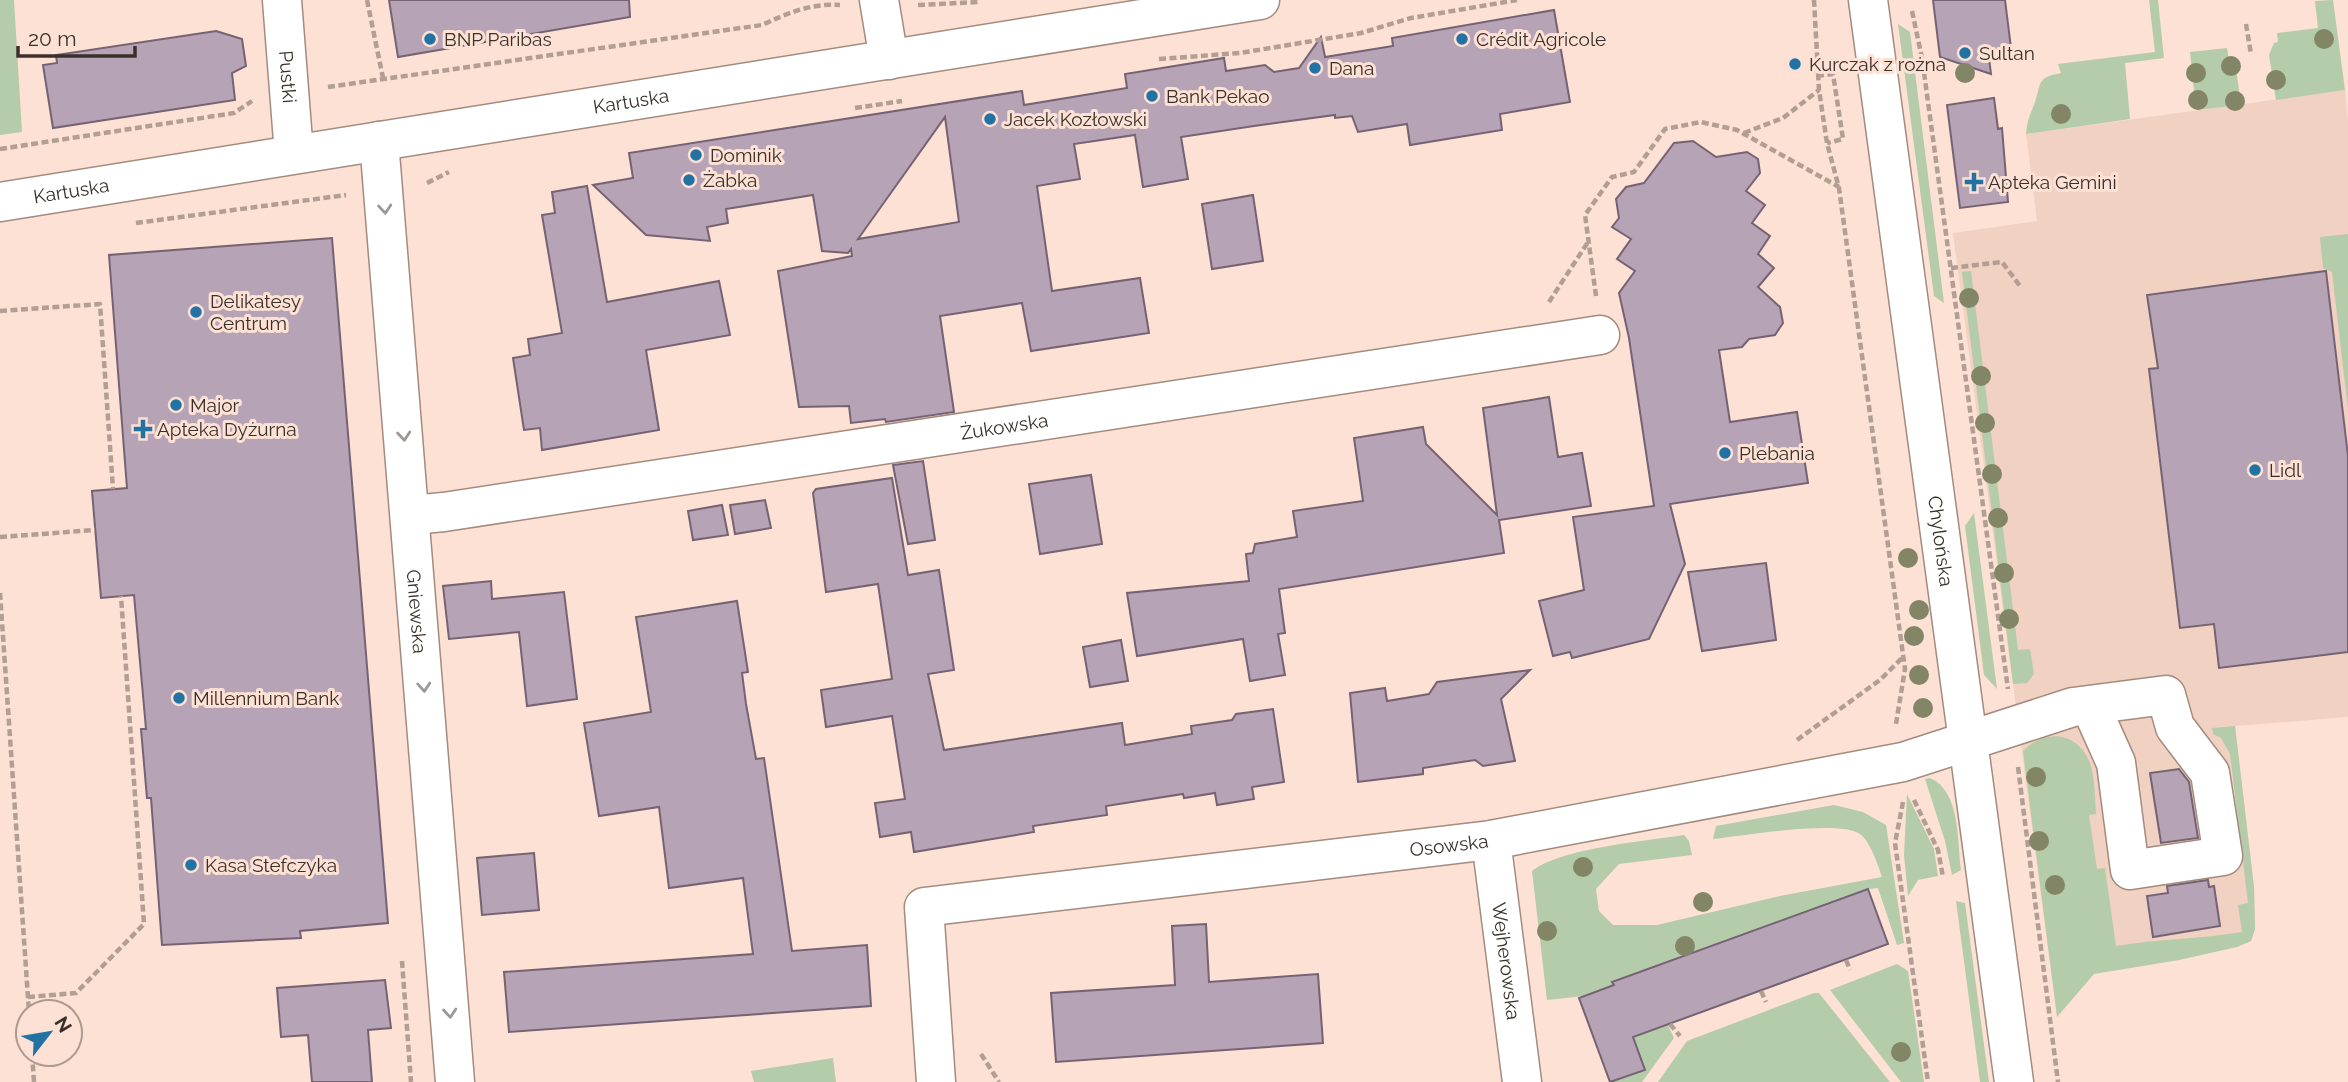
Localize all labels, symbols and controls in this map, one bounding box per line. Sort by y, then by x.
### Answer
scale bar [18,14,135,58]
text: 20 m [28,26,76,51]
place label: BNP Paribas [444,28,552,50]
place label: Crédit Agricole [1476,28,1606,50]
marker: BNP Paribas [422,31,438,47]
marker: Crédit Agricole [1454,31,1470,47]
place label: Sultan [1979,42,2035,64]
marker: Sultan [1957,45,1973,61]
street label: Pustki [275,50,301,104]
place label: Kurczak z rożna [1809,53,1946,75]
marker: Kurczak z rożna [1787,56,1803,72]
place label: Dana [1329,57,1374,79]
marker: Dana [1307,60,1323,76]
street label: Kartuska [591,84,670,118]
place label: Bank Pekao [1166,85,1269,107]
marker: Bank Pekao [1144,88,1160,104]
place label: Jacek Kozłowski [1004,108,1147,130]
marker: Jacek Kozłowski [982,111,998,127]
place label: Dominik [710,144,782,166]
marker: Dominik [688,147,704,163]
place label: Żabka [703,169,757,191]
place label: Apteka Gemini [1988,171,2117,193]
marker: Żabka [681,172,697,188]
street label: Kartuska [32,174,111,208]
marker: Apteka Gemini [1966,174,1982,190]
one-way arrow [377,204,392,215]
place label: Delikatesy Centrum [210,290,301,334]
marker: Delikatesy Centrum [188,304,204,320]
place label: Major [190,394,240,416]
marker: Major [168,397,184,413]
street label: Żukowska [959,409,1050,444]
place label: Apteka Dyżurna [157,418,297,440]
marker: Apteka Dyżurna [135,421,151,437]
one-way arrow [396,431,411,442]
place label: Plebania [1739,442,1815,464]
marker: Plebania [1717,445,1733,461]
place label: Lidl [2269,459,2302,481]
marker: Lidl [2247,462,2263,478]
street label: Chylońska [1924,494,1958,588]
street label: Gniewska [403,568,431,654]
one-way arrow [416,682,431,693]
place label: Millennium Bank [193,687,339,709]
marker: Millennium Bank [171,690,187,706]
street label: Osowska [1408,829,1490,861]
place label: Kasa Stefczyka [205,854,337,876]
marker: Kasa Stefczyka [183,857,199,873]
street label: Wejherowska [1488,901,1525,1021]
north arrow [14,998,84,1068]
one-way arrow [442,1008,457,1019]
text: N [50,1012,77,1036]

